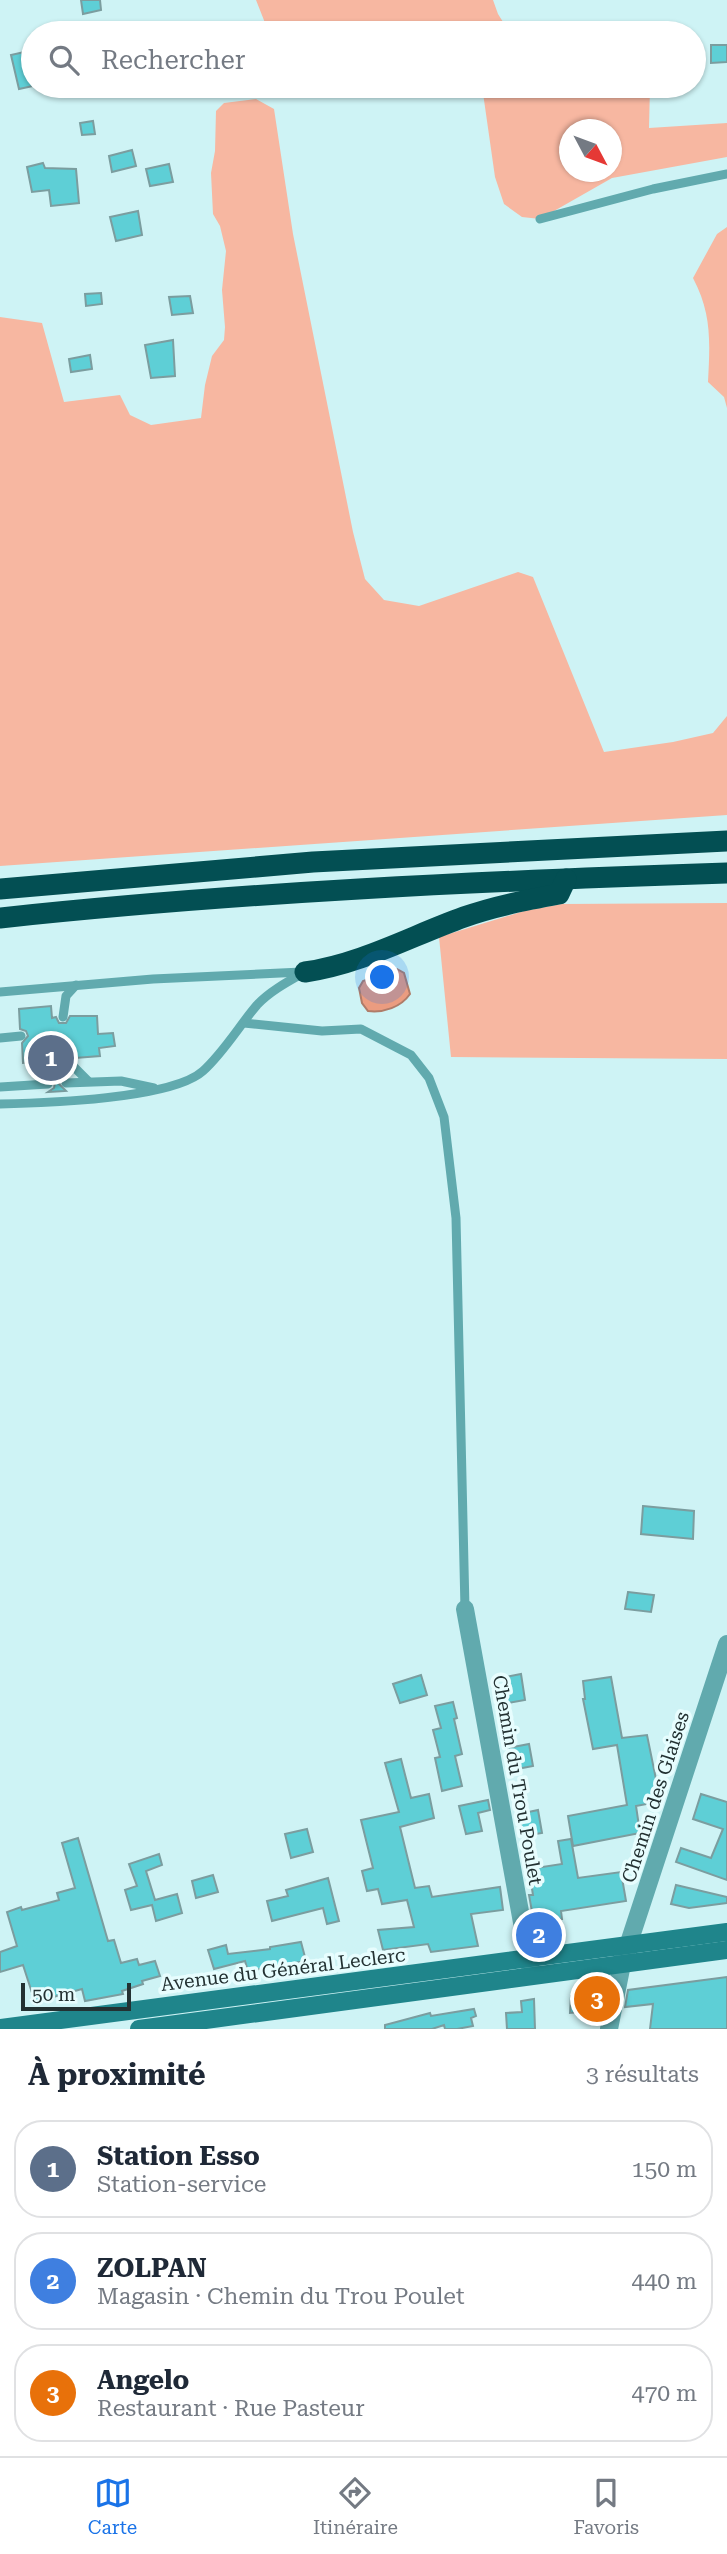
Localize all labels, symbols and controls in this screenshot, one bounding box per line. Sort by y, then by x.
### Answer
search box [21,21,706,98]
icon: search [45,41,83,79]
text: Rechercher [101,45,245,75]
north arrow [559,119,622,182]
your location [365,960,399,994]
pin: 1 [28,1032,74,1084]
street label: Chemin du Trou Poulet [488,1673,547,1887]
street label: Chemin des Glaises [617,1709,694,1886]
pin: 2 [516,1909,562,1961]
street label: Avenue du Général Leclerc [159,1943,407,1996]
pin: 3 [574,1973,620,2025]
scale bar [21,1980,131,2012]
text: 50 m [32,1983,75,2006]
text: À proximité [28,2057,206,2092]
text: 3 résultats [586,2061,699,2088]
text: Station Esso [97,2141,260,2171]
text: 1 [47,2156,59,2183]
text: 150 m [632,2156,697,2183]
text: Station-service [97,2171,266,2198]
text: ZOLPAN [97,2253,207,2283]
text: 2 [47,2268,59,2295]
text: 440 m [632,2268,697,2295]
text: Magasin · Chemin du Trou Poulet [97,2283,465,2310]
text: Angelo [97,2365,189,2395]
text: 3 [47,2380,59,2407]
text: 470 m [632,2380,697,2407]
text: Restaurant · Rue Pasteur [97,2395,365,2422]
tab: Carte [88,2474,137,2539]
tab: Itinéraire [313,2474,398,2539]
tab: Favoris [574,2474,639,2539]

